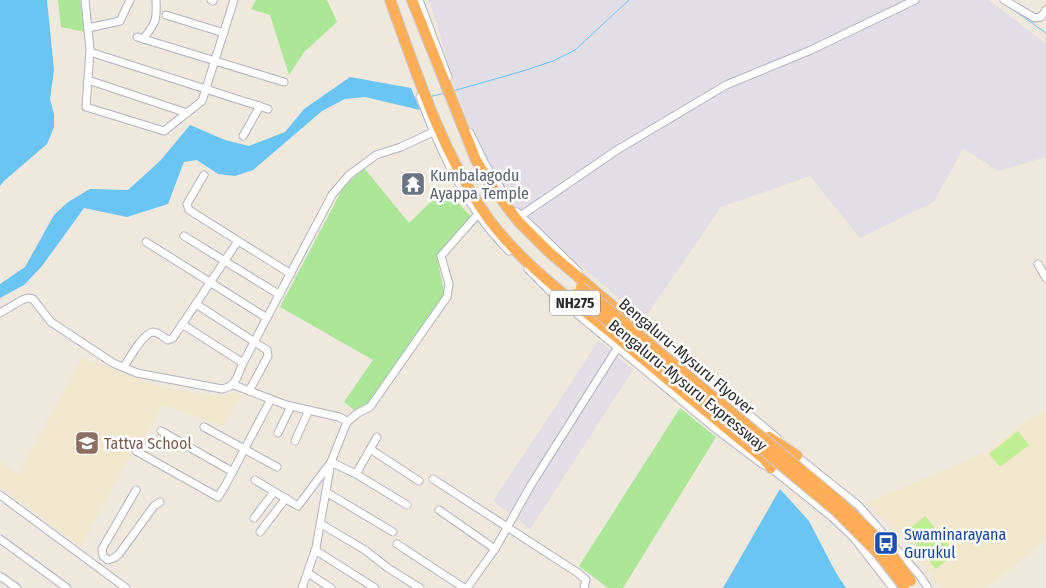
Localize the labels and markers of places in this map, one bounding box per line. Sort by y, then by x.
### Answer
place label: Kumbalagodu Ayappa Temple [430,166,529,203]
temple icon: Kumbalagodu Ayappa Temple [400,171,426,197]
school or university icon: Tattva School [74,430,100,456]
place label: Tattva School [104,434,192,453]
place label: Swaminarayana Gurukul [904,525,1007,562]
bus stop icon: Swaminarayana Gurukul [873,530,899,556]

